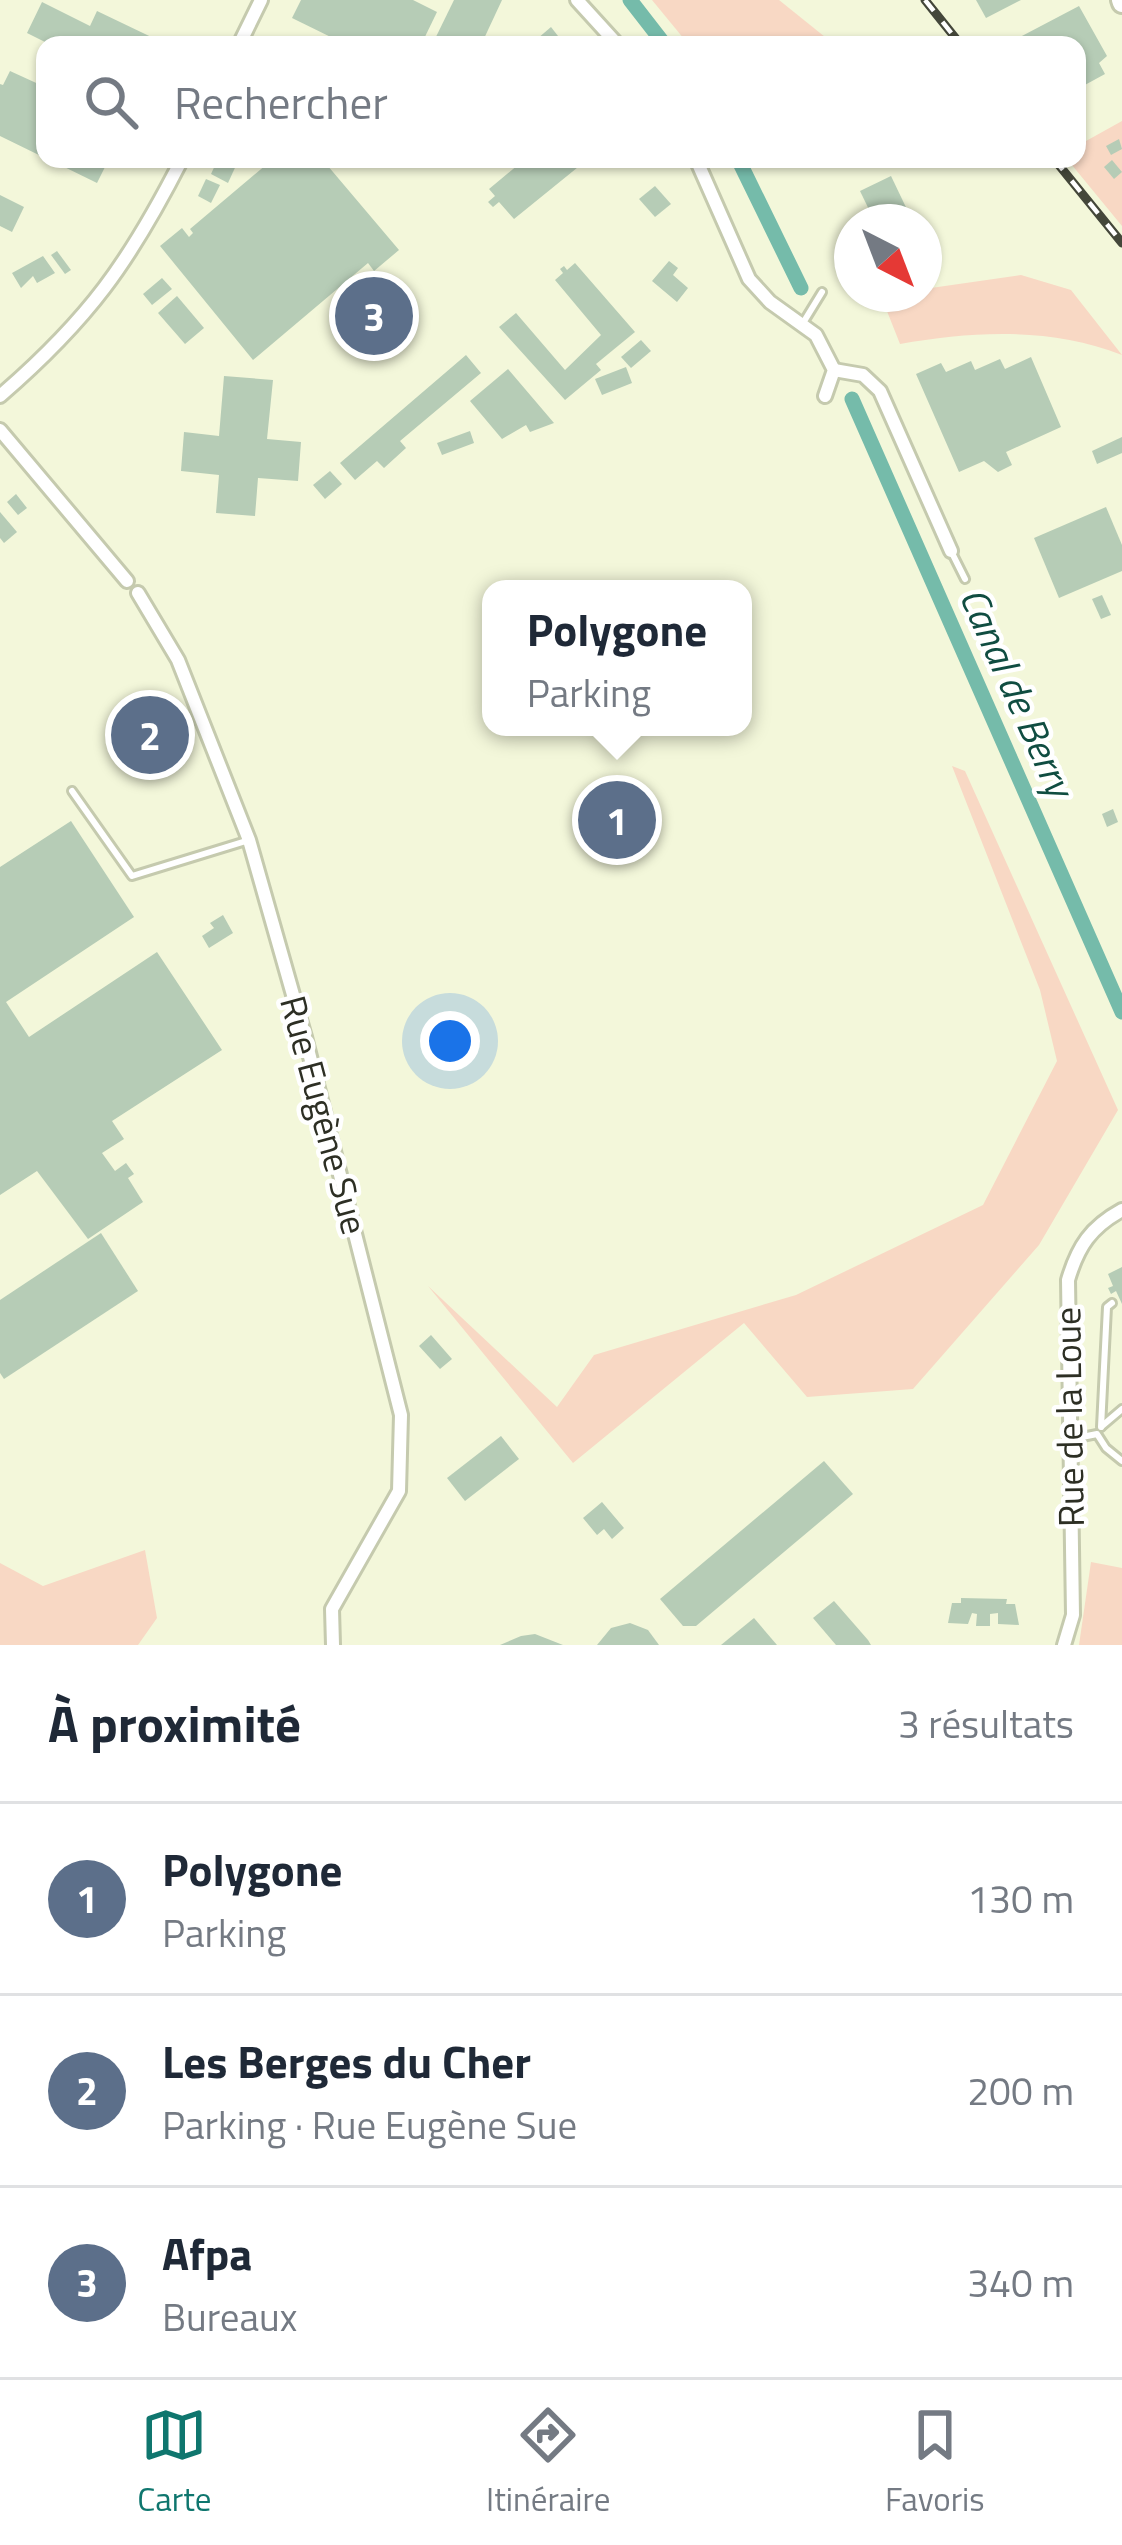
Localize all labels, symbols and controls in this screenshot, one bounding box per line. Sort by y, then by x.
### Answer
search box [36,36,1086,168]
text: Rechercher [174,68,388,136]
icon: search [78,69,144,135]
north arrow [834,204,942,312]
pin: 3 [335,271,413,361]
water label: Canal de Berry [945,578,1092,810]
popup [482,580,752,736]
text: Polygone [527,595,707,663]
text: Parking [527,663,651,722]
pin: 2 [111,690,189,780]
pin: 1 [578,775,656,865]
street label: Rue Eugène Sue [266,989,383,1240]
your location [420,1011,480,1071]
street label: Rue de la Loue [1039,1307,1098,1528]
text: À proximité [48,1684,301,1762]
text: 3 résultats [898,1694,1074,1753]
text: Polygone [162,1835,343,1903]
text: 1 [76,1869,98,1928]
text: 130 m [967,1869,1074,1928]
text: Parking [162,1903,286,1962]
text: Les Berges du Cher [162,2027,531,2095]
text: 2 [76,2061,98,2120]
text: 200 m [967,2061,1074,2120]
text: Parking · Rue Eugène Sue [162,2095,577,2154]
text: Afpa [162,2219,252,2287]
text: 3 [76,2253,98,2312]
text: 340 m [967,2253,1074,2312]
text: Bureaux [162,2287,297,2346]
tab: Carte [137,2402,211,2524]
tab: Itinéraire [486,2402,610,2524]
tab: Favoris [885,2402,985,2524]

